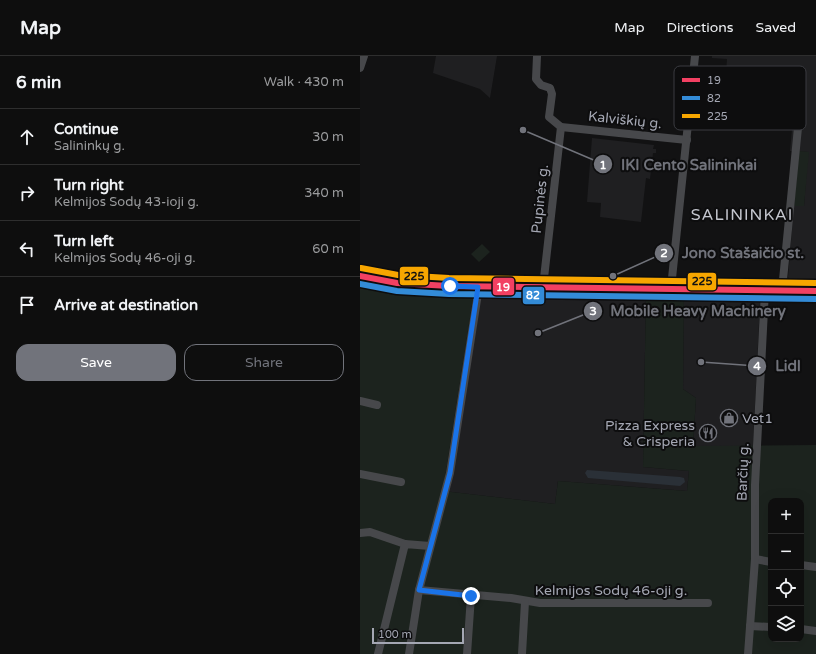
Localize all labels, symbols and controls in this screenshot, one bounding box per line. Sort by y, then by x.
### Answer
text: Map [20,17,61,39]
text: Map [614,19,645,36]
text: Directions [667,19,734,36]
text: Saved [756,19,796,36]
legend [674,66,806,130]
text: 6 min [16,72,61,93]
text: Walk · 430 m [264,74,344,90]
text: 19 [707,74,721,87]
text: 82 [707,92,721,105]
street label: Kalviškių g. [587,108,663,132]
text: 225 [707,110,728,123]
text: Continue [54,120,118,138]
icon: ahead [16,126,38,148]
text: 30 m [312,129,344,145]
text: Salininkų g. [54,138,125,154]
callout: IKI Cento Salininkai [593,151,765,178]
text: IKI Cento Salininkai [621,156,757,174]
text: 1 [599,158,607,172]
street label: Pupinės g. [528,164,552,234]
text: Turn right [54,176,124,194]
icon: right [16,182,38,204]
text: 340 m [304,185,344,201]
text: Kelmijos Sodų 43-ioji g. [54,194,199,210]
district label: SALININKAI [691,205,793,225]
text: Turn left [54,232,114,250]
icon: left [16,238,38,260]
callout: Jono Stašaičio st. [654,239,812,266]
text: 60 m [312,241,344,257]
text: Jono Stašaičio st. [681,244,804,262]
text: 2 [660,246,668,260]
text: Kelmijos Sodų 46-oji g. [54,250,196,266]
line badge: 225 [399,266,429,286]
text: 225 [404,270,424,283]
line badge: 225 [687,272,717,291]
text: 225 [692,275,712,288]
route start [441,277,459,295]
line badge: 19 [492,277,515,296]
text: 19 [496,281,510,294]
line badge: 82 [522,286,545,305]
text: 82 [526,289,540,302]
icon: arrive [16,294,38,316]
text: Arrive at destination [54,296,198,314]
callout: Mobile Heavy Machinery [583,297,794,324]
text: Mobile Heavy Machinery [610,302,786,321]
text: 3 [589,304,597,318]
button: Save [16,344,176,381]
button: Share [184,344,344,381]
callout: Lidl [747,353,809,380]
text: Lidl [775,357,801,375]
text: 4 [753,359,761,373]
shop icon: Vet1 [719,408,739,428]
place label: Vet1 [742,410,773,427]
place label: Pizza Express & Crisperia [605,417,695,450]
restaurant icon: Pizza Express & Crisperia [698,423,718,443]
street label: Barčių g. [733,443,753,501]
map controls [768,498,804,642]
button: + [768,498,804,534]
button: − [768,534,804,570]
button: locate [768,570,804,606]
street label: Kelmijos Sodų 46-oji g. [535,582,687,599]
route end [462,587,480,605]
button: layers [768,606,804,642]
scale bar [372,626,464,645]
text: 100 m [378,628,412,641]

